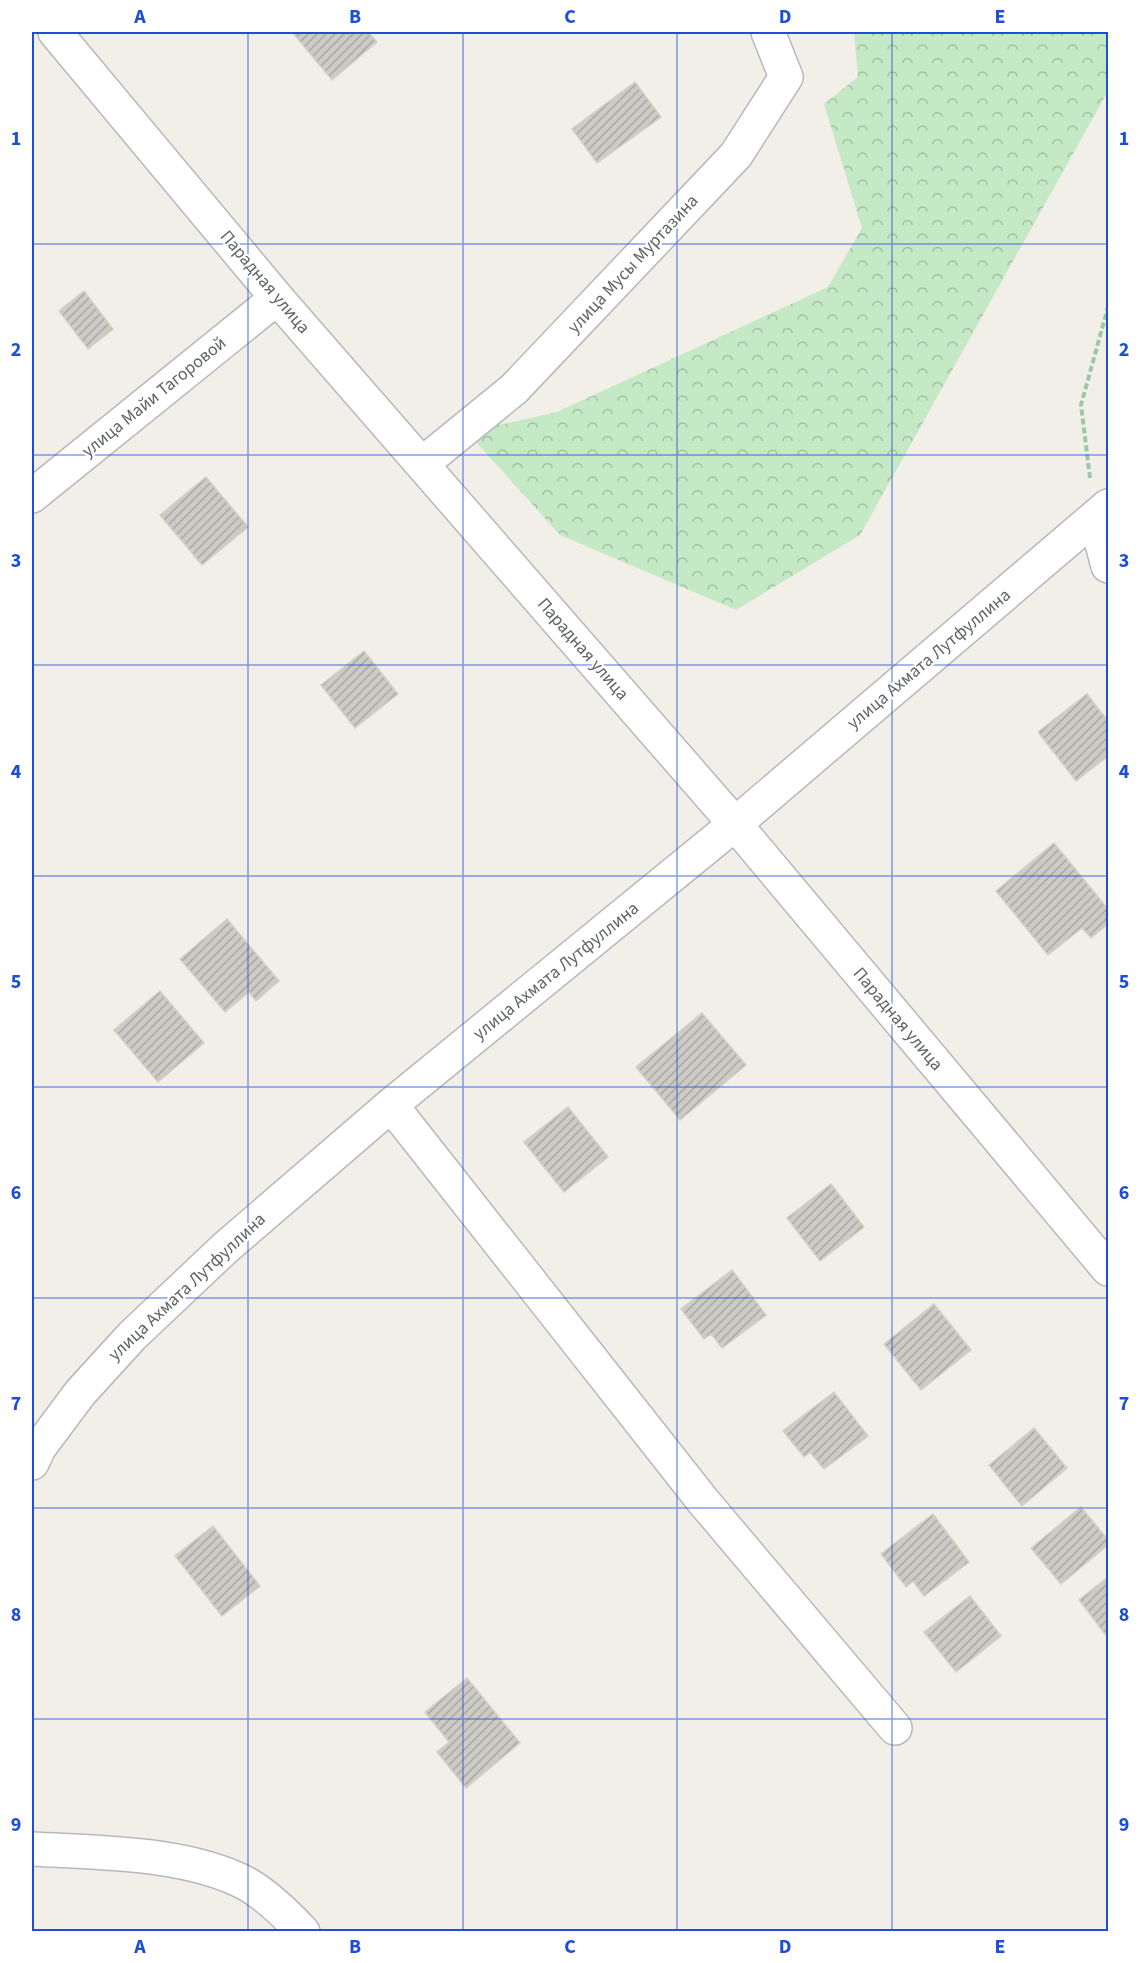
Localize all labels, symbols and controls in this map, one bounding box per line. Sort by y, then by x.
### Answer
text: A [133,3,146,31]
text: B [349,3,361,31]
text: C [564,3,576,31]
text: D [779,3,791,31]
text: E [995,3,1005,31]
text: 1 [11,125,21,153]
text: 1 [1119,125,1129,153]
street label: улица Мусы Муртазина [562,189,704,339]
street label: Парадная улица [214,225,316,339]
street label: улица Майи Тагоровой [76,331,232,463]
text: 2 [11,336,21,364]
text: 2 [1119,336,1129,364]
text: 3 [11,547,21,575]
text: 3 [1119,547,1129,575]
street label: улица Ахмата Лутфуллина [842,583,1016,735]
street label: Парадная улица [531,592,635,706]
text: 4 [11,758,22,786]
text: 4 [1119,758,1130,786]
street label: улица Ахмата Лутфуллина [468,896,644,1046]
street label: Парадная улица [847,962,949,1076]
text: 5 [11,968,21,996]
text: 5 [1119,968,1129,996]
text: 6 [11,1179,21,1207]
text: 6 [1119,1179,1129,1207]
street label: улица Ахмата Лутфуллина [103,1207,271,1367]
text: 7 [11,1390,21,1418]
text: 7 [1119,1390,1129,1418]
text: 8 [11,1601,21,1629]
text: 8 [1119,1601,1129,1629]
text: 9 [11,1811,21,1839]
text: 9 [1119,1811,1129,1839]
text: A [133,1933,146,1961]
text: B [349,1933,361,1961]
text: C [564,1933,576,1961]
text: D [779,1933,791,1961]
text: E [995,1933,1005,1961]

